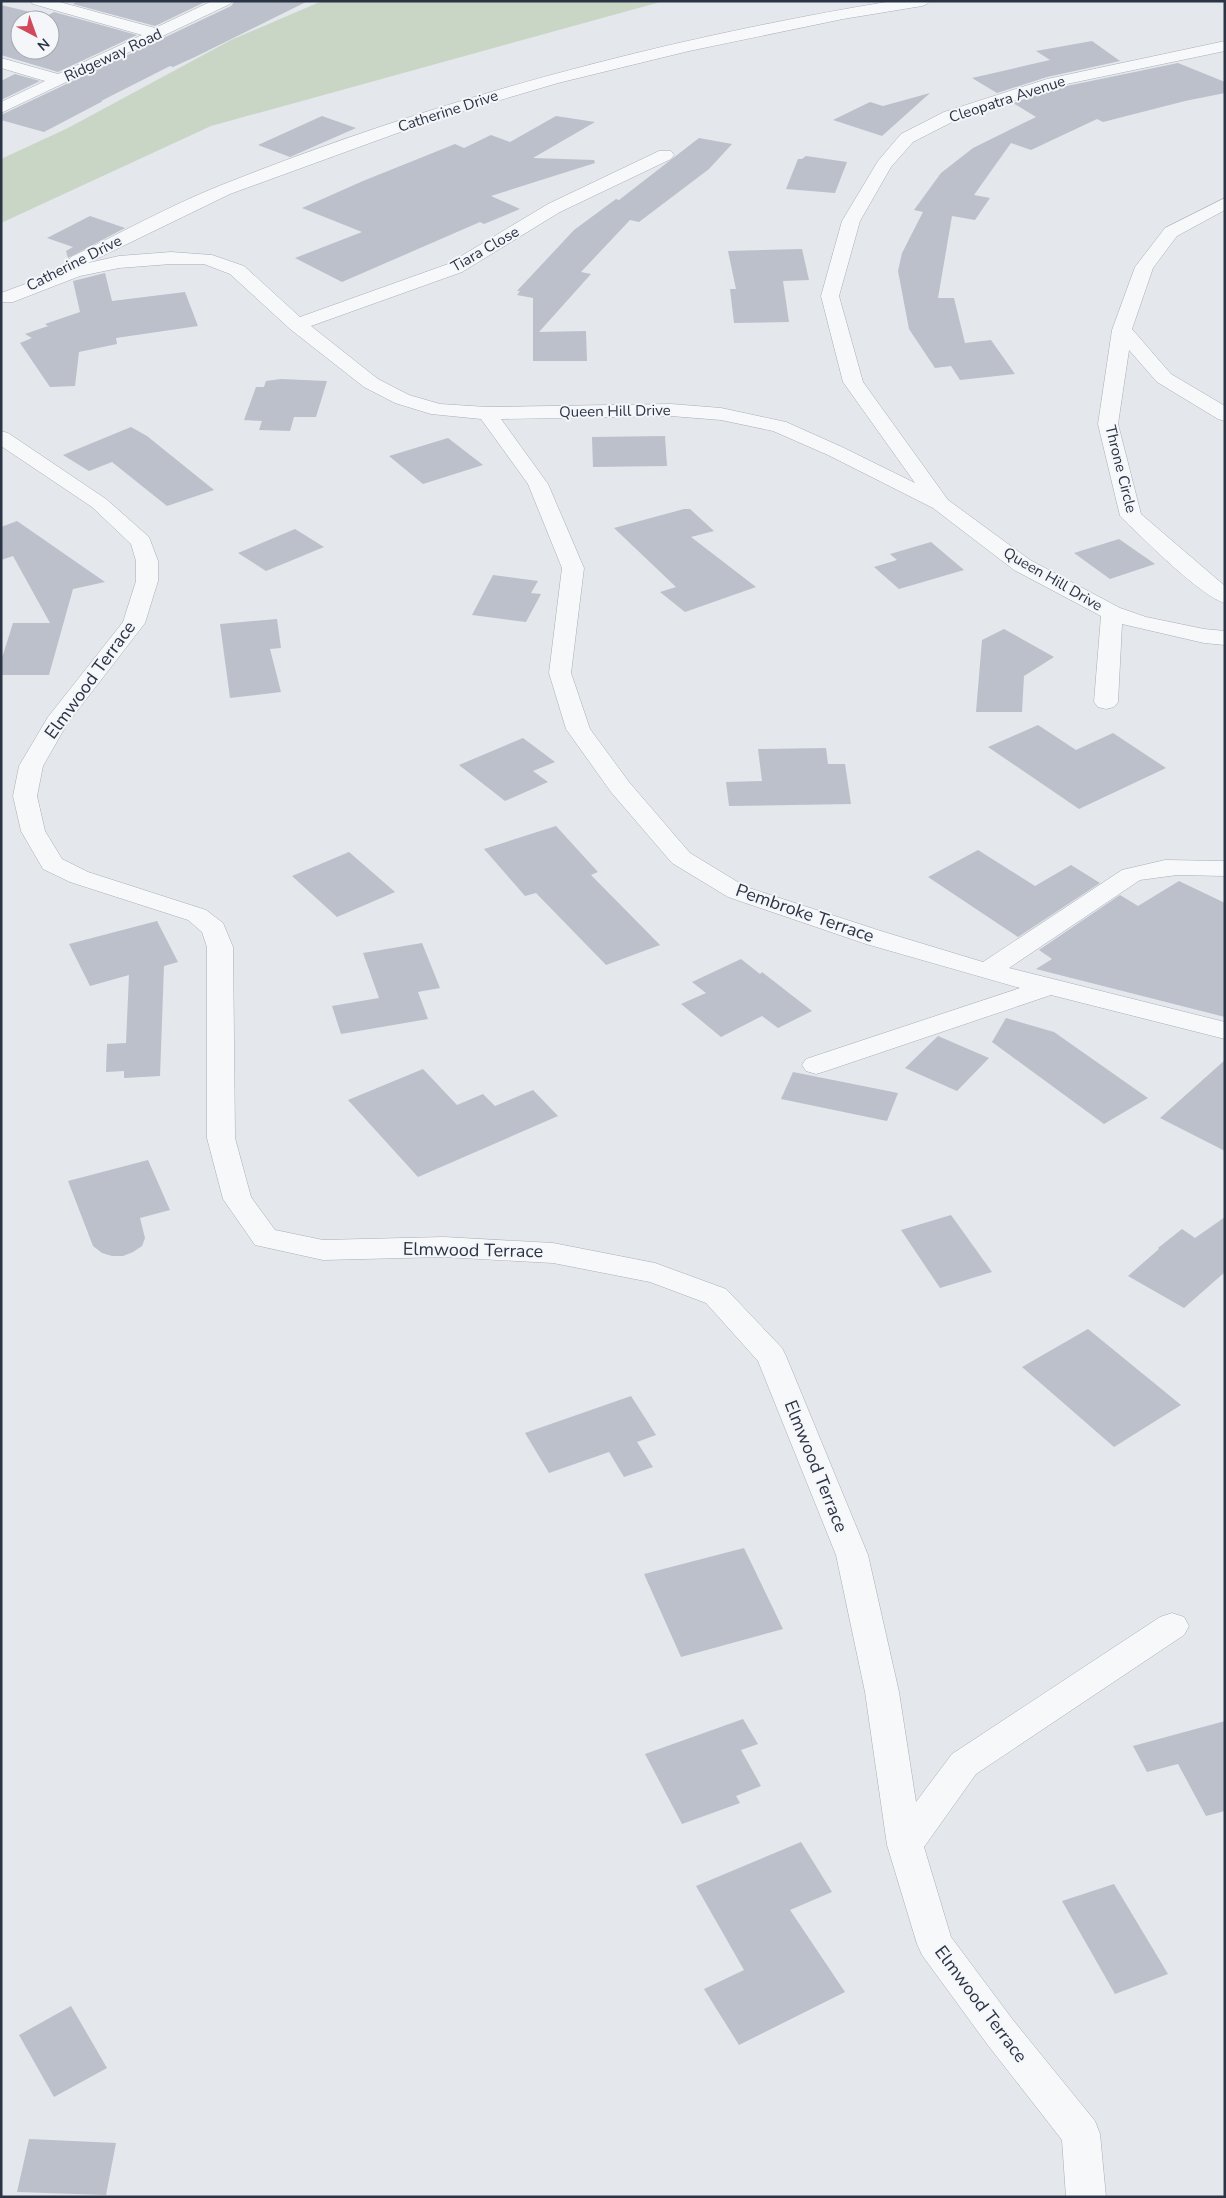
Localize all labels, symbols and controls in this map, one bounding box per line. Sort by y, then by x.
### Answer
north arrow [10,10,60,60]
street label: Ridgeway Road [61,24,165,86]
text: N [33,34,53,55]
street label: Cleopatra Avenue [946,71,1068,127]
street label: Catherine Drive [395,85,501,137]
street label: Tiara Close [447,221,523,277]
street label: Catherine Drive [23,230,125,296]
street label: Queen Hill Drive [559,400,671,422]
street label: Throne Circle [1100,423,1142,515]
street label: Queen Hill Drive [1000,542,1106,616]
street label: Elmwood Terrace [39,616,141,744]
street label: Pembroke Terrace [733,878,877,948]
street label: Elmwood Terrace [403,1237,543,1263]
street label: Elmwood Terrace [779,1396,853,1536]
street label: Elmwood Terrace [929,1941,1033,2067]

